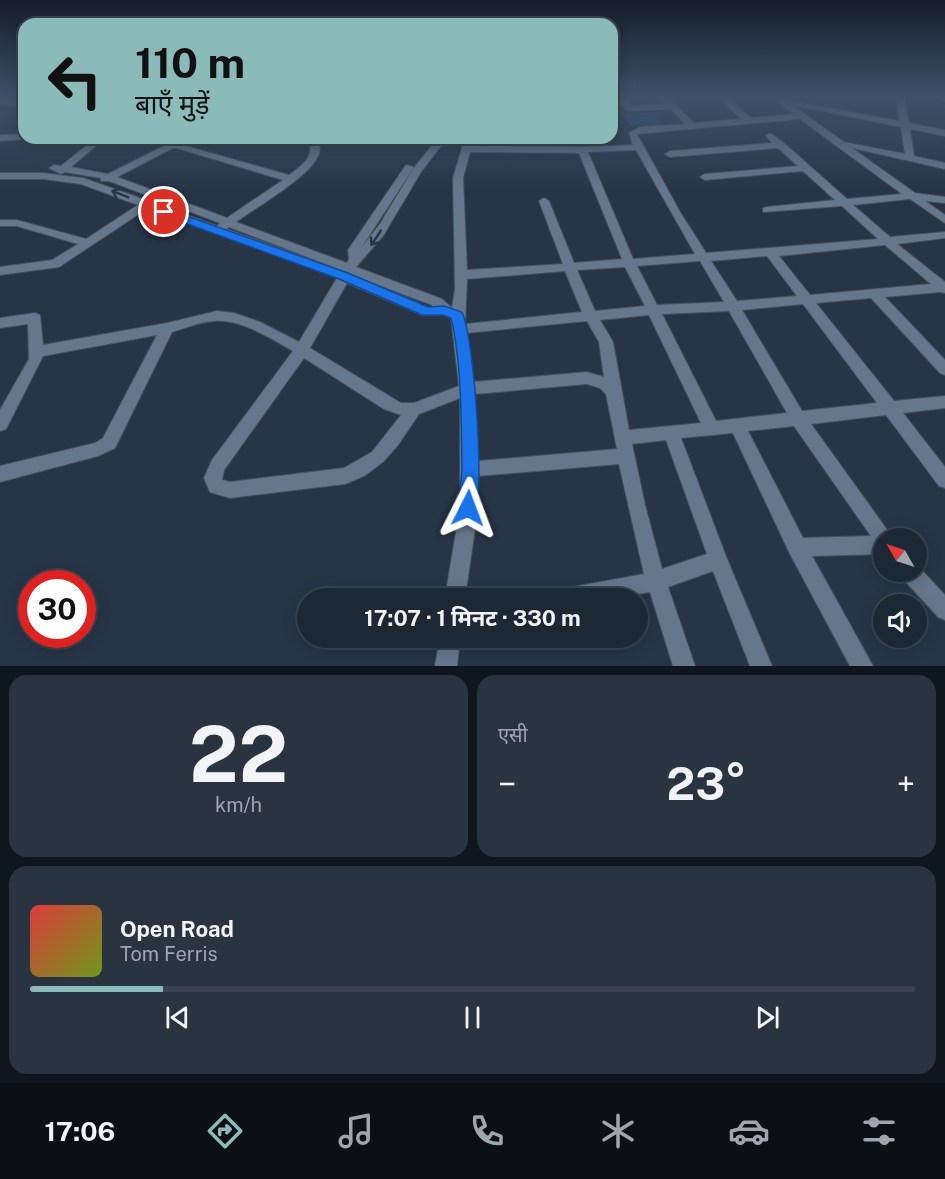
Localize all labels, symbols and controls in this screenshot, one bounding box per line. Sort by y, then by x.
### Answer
text: 110 m [135,38,245,87]
icon: left [36,42,114,120]
text: बाएँ मुड़ें [135,88,210,120]
pin [138,186,189,237]
one-way arrow [111,188,130,199]
icon: arrive [147,195,180,228]
one-way arrow [369,230,382,247]
position arrow [436,476,500,540]
north arrow [873,528,927,582]
map controls [873,528,927,648]
speed limit sign: 30 [18,570,96,648]
button: sound [873,594,927,648]
text: 17:07 · 1 मिनट · 330 m [364,605,581,631]
text: 22 [189,708,288,800]
text: एसी [498,723,528,747]
text: 23° [667,757,746,810]
text: − [498,765,516,803]
text: + [897,765,915,803]
text: km/h [215,793,262,817]
text: Open Road [120,916,234,942]
text: Tom Ferris [120,942,218,966]
icon: previous [161,1001,194,1034]
icon: pause [456,1001,489,1034]
icon: next [751,1001,784,1034]
icon: directions [204,1110,246,1152]
icon: music [335,1110,377,1152]
icon: phone [466,1110,508,1152]
icon: climate [597,1110,639,1152]
icon: car [728,1110,770,1152]
icon: filters [858,1110,900,1152]
text: 17:06 [44,1115,115,1147]

